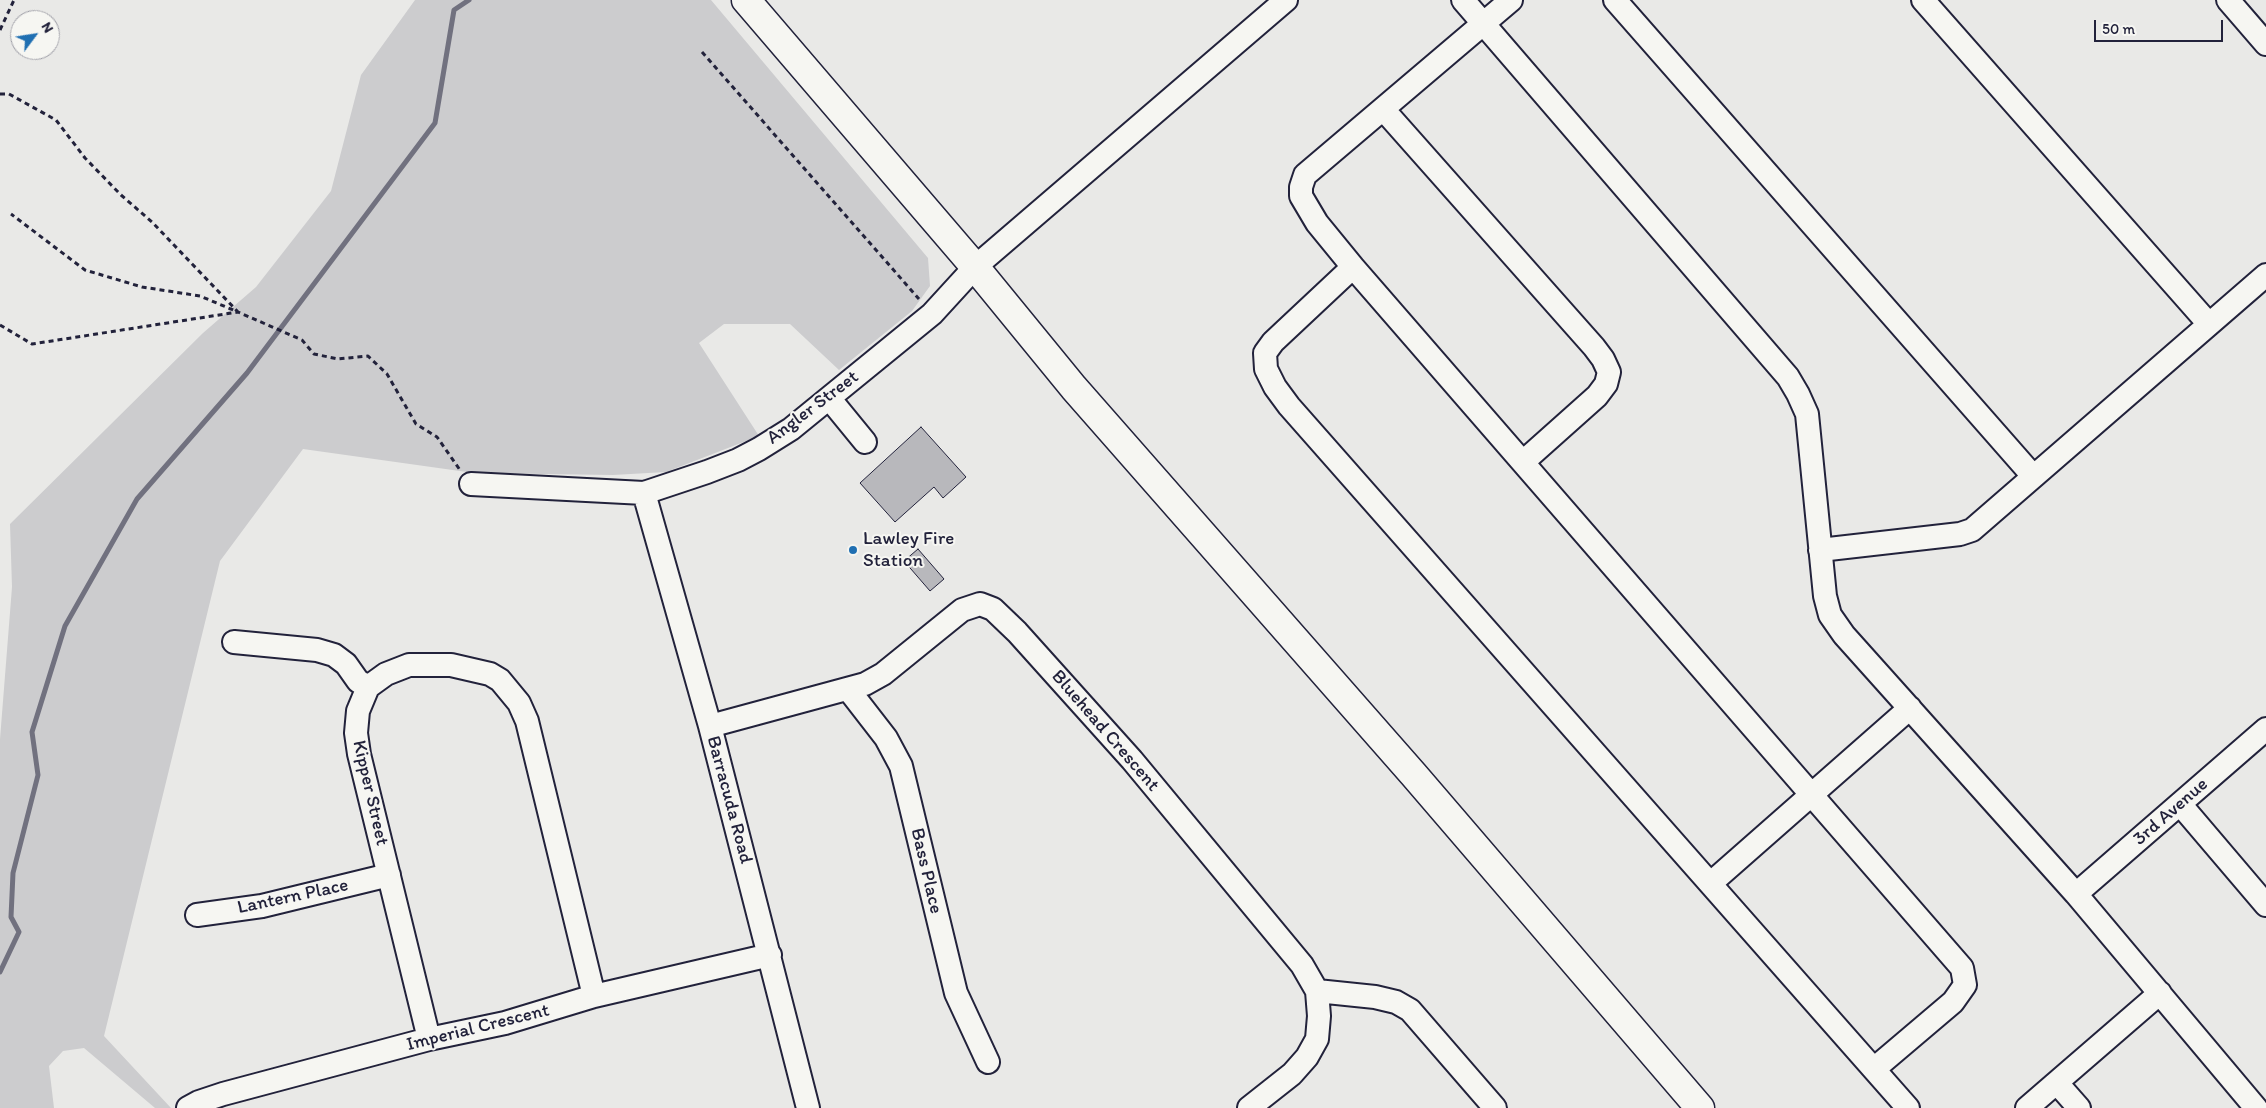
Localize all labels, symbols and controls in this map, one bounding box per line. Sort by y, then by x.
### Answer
north arrow [10,10,60,60]
scale bar [2096,10,2225,42]
text: N [38,19,57,36]
text: 50 m [2102,20,2135,38]
street label: Angler Street [763,366,863,450]
place label: Lawley Fire Station [863,528,954,572]
marker: Lawley Fire Station [847,544,859,556]
street label: Bluehead Crescent [1046,666,1164,796]
street label: Barracuda Road [701,734,757,866]
street label: Kipper Street [347,738,393,848]
street label: 3rd Avenue [2129,773,2213,851]
street label: Bass Place [905,826,947,916]
street label: Lantern Place [236,874,350,920]
street label: Imperial Crescent [404,999,552,1057]

